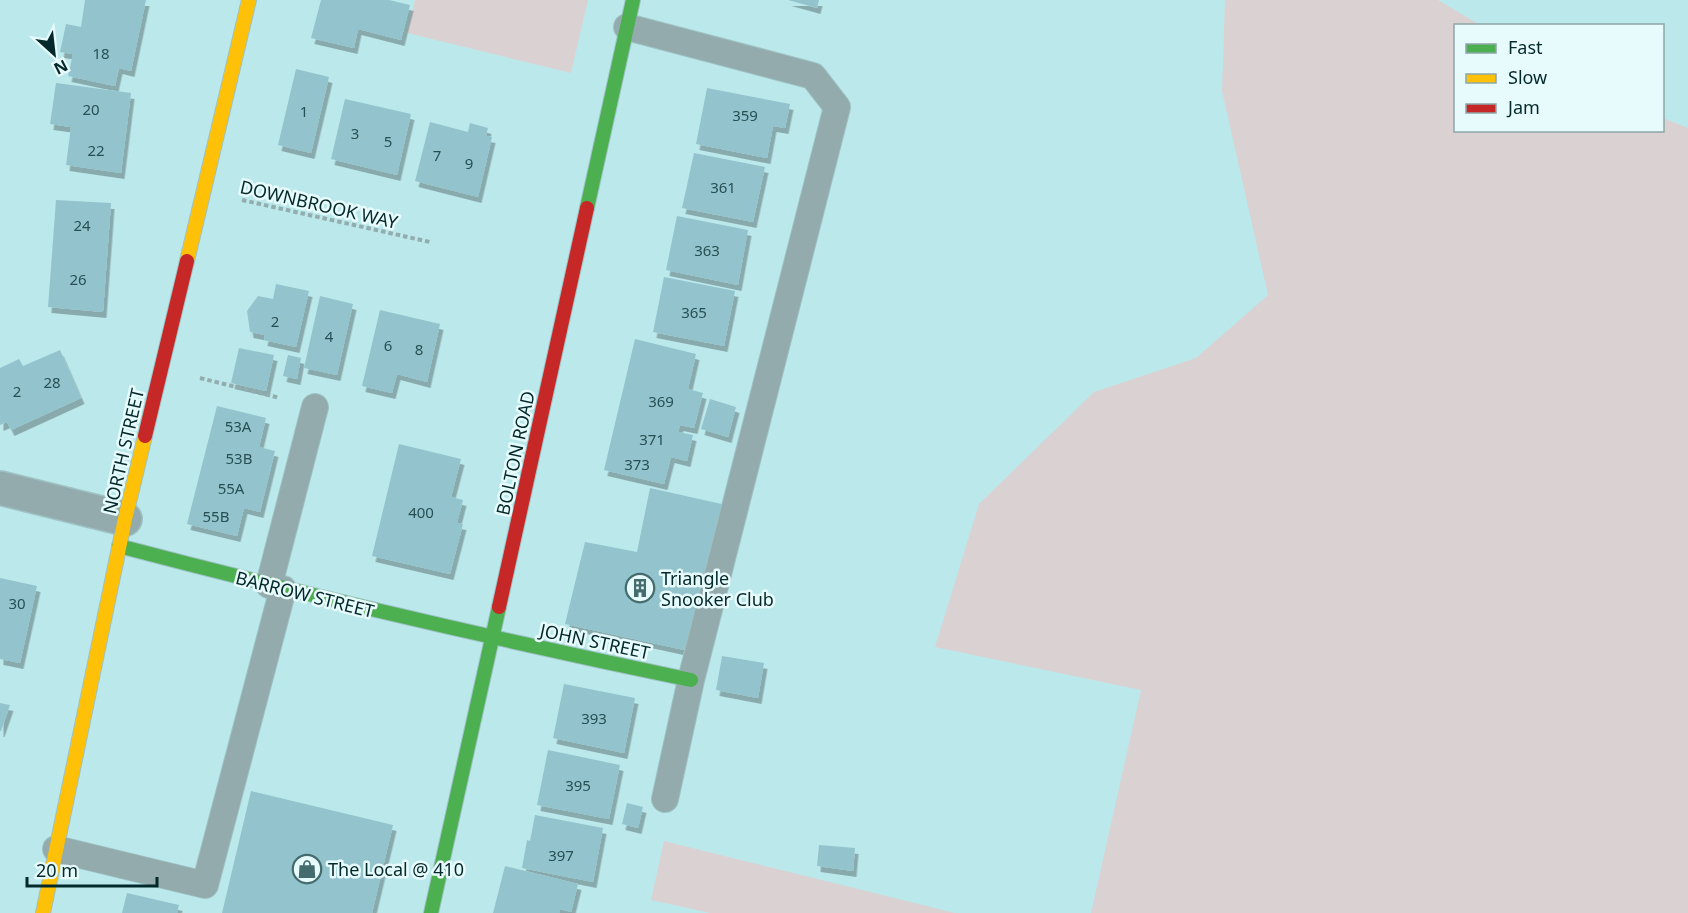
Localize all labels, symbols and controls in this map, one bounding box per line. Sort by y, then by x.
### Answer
north arrow [24,24,84,84]
legend [1454,24,1664,132]
text: Fast [1508,35,1543,59]
house number: 18 [92,43,110,63]
text: N [50,55,72,80]
text: Slow [1508,65,1547,89]
text: Jam [1506,95,1540,119]
house number: 20 [82,99,100,119]
house number: 1 [300,101,308,121]
house number: 359 [732,105,758,125]
house number: 3 [351,123,359,143]
house number: 5 [384,131,392,151]
house number: 22 [87,140,105,160]
house number: 7 [433,145,441,165]
house number: 9 [465,153,473,173]
street label: DOWNBROOK WAY [238,174,401,234]
house number: 361 [710,177,736,197]
house number: 24 [73,215,91,235]
house number: 363 [694,240,720,260]
house number: 26 [69,269,87,289]
house number: 365 [681,302,707,322]
house number: 2 [271,311,279,331]
house number: 4 [325,326,334,346]
house number: 6 [384,335,392,355]
house number: 8 [415,339,423,359]
house number: 28 [43,372,61,392]
house number: 2 [13,381,21,401]
street label: NORTH STREET [97,386,149,516]
street label: BOLTON ROAD [490,389,540,517]
house number: 369 [648,391,674,411]
house number: 53A [225,416,252,436]
house number: 371 [639,429,665,449]
house number: 53B [226,448,252,468]
house number: 373 [624,454,650,474]
house number: 55A [218,478,245,498]
house number: 400 [408,502,434,522]
house number: 55B [203,506,229,526]
street label: BARROW STREET [233,565,377,623]
place label: Triangle Snooker Club [661,566,774,611]
building icon: Triangle Snooker Club [624,572,656,604]
house number: 30 [8,593,26,613]
street label: JOHN STREET [536,617,652,664]
house number: 393 [581,708,607,728]
house number: 395 [565,775,591,795]
house number: 397 [548,845,574,865]
scale bar [27,850,158,888]
shop icon: The Local @ 410 [291,853,323,885]
place label: The Local @ 410 [328,857,464,881]
text: 20 m [36,858,78,882]

